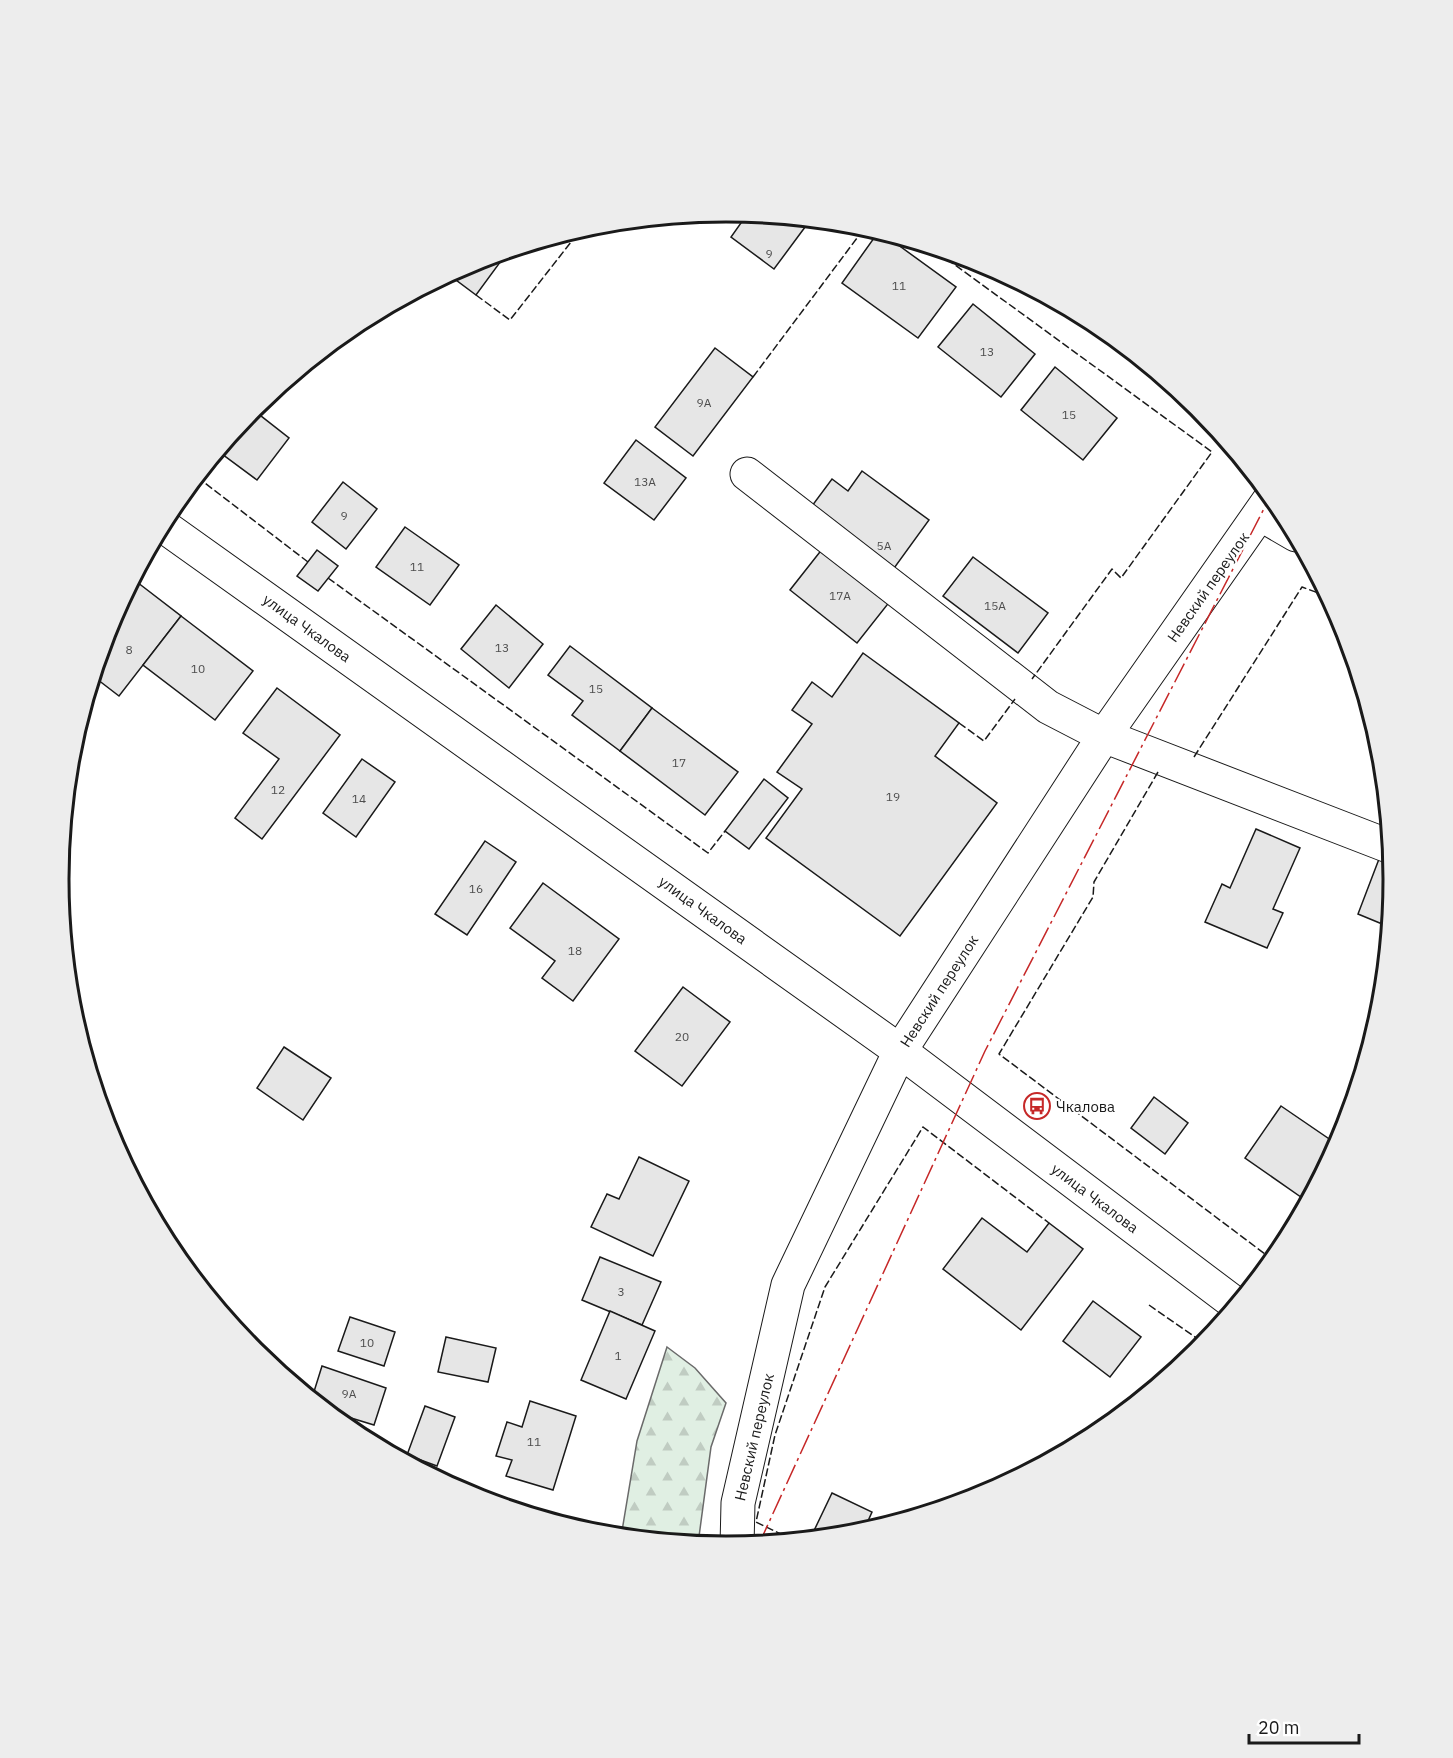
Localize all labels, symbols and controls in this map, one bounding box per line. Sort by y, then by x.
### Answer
house number: 9 [765,246,773,261]
house number: 11 [892,278,906,293]
house number: 13 [980,344,994,359]
house number: 9А [697,395,712,410]
house number: 15 [1062,407,1076,422]
house number: 13А [634,474,656,489]
house number: 9 [340,508,348,523]
street label: Невский переулок [1163,528,1253,646]
house number: 5А [877,538,892,553]
house number: 11 [410,559,424,574]
house number: 17А [829,588,851,603]
street label: улица Чкалова [259,590,355,666]
house number: 15А [984,598,1006,613]
house number: 13 [495,640,509,655]
house number: 8 [125,642,133,657]
house number: 10 [191,661,205,676]
house number: 15 [589,681,603,696]
house number: 17 [672,755,686,770]
house number: 12 [271,782,285,797]
house number: 19 [886,789,900,804]
house number: 14 [352,791,366,806]
street label: улица Чкалова [655,872,751,948]
house number: 16 [469,881,483,896]
street label: Невский переулок [896,931,982,1051]
house number: 18 [568,943,582,958]
house number: 20 [675,1029,689,1044]
bus stop icon: Чкалова [1022,1091,1052,1121]
place label: Чкалова [1056,1097,1115,1116]
street label: улица Чкалова [1048,1159,1142,1237]
house number: 3 [617,1284,625,1299]
house number: 10 [360,1335,374,1350]
house number: 1 [614,1348,622,1363]
street label: Невский переулок [730,1371,778,1503]
house number: 9А [342,1386,357,1401]
house number: 11 [527,1434,541,1449]
scale bar [1249,1707,1358,1745]
text: 20 m [1258,1716,1300,1739]

